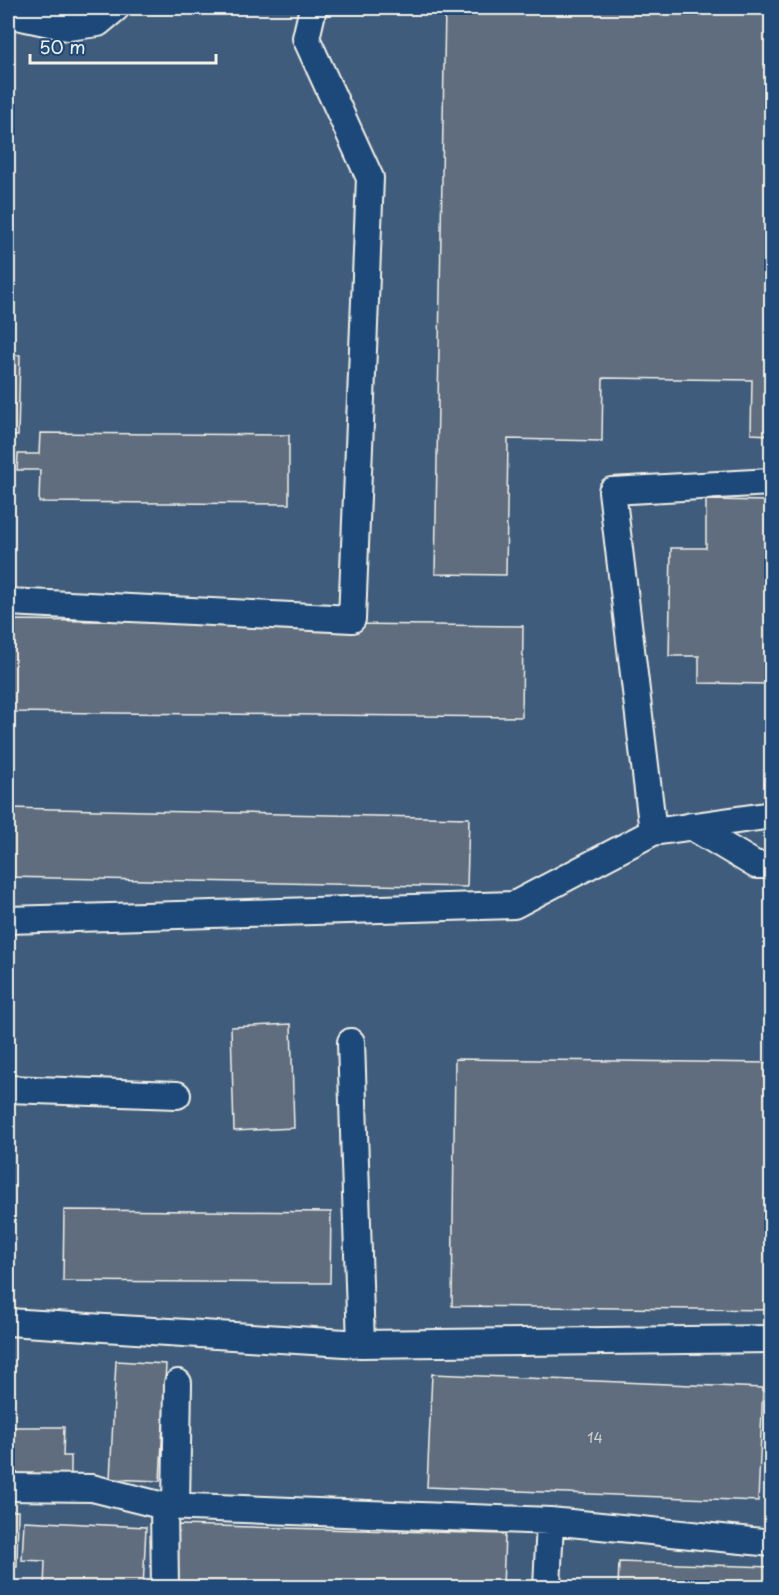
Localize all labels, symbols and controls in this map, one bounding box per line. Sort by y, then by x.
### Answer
scale bar [30,27,216,65]
text: 50 m [39,33,86,60]
house number: 14 [587,1427,603,1448]

